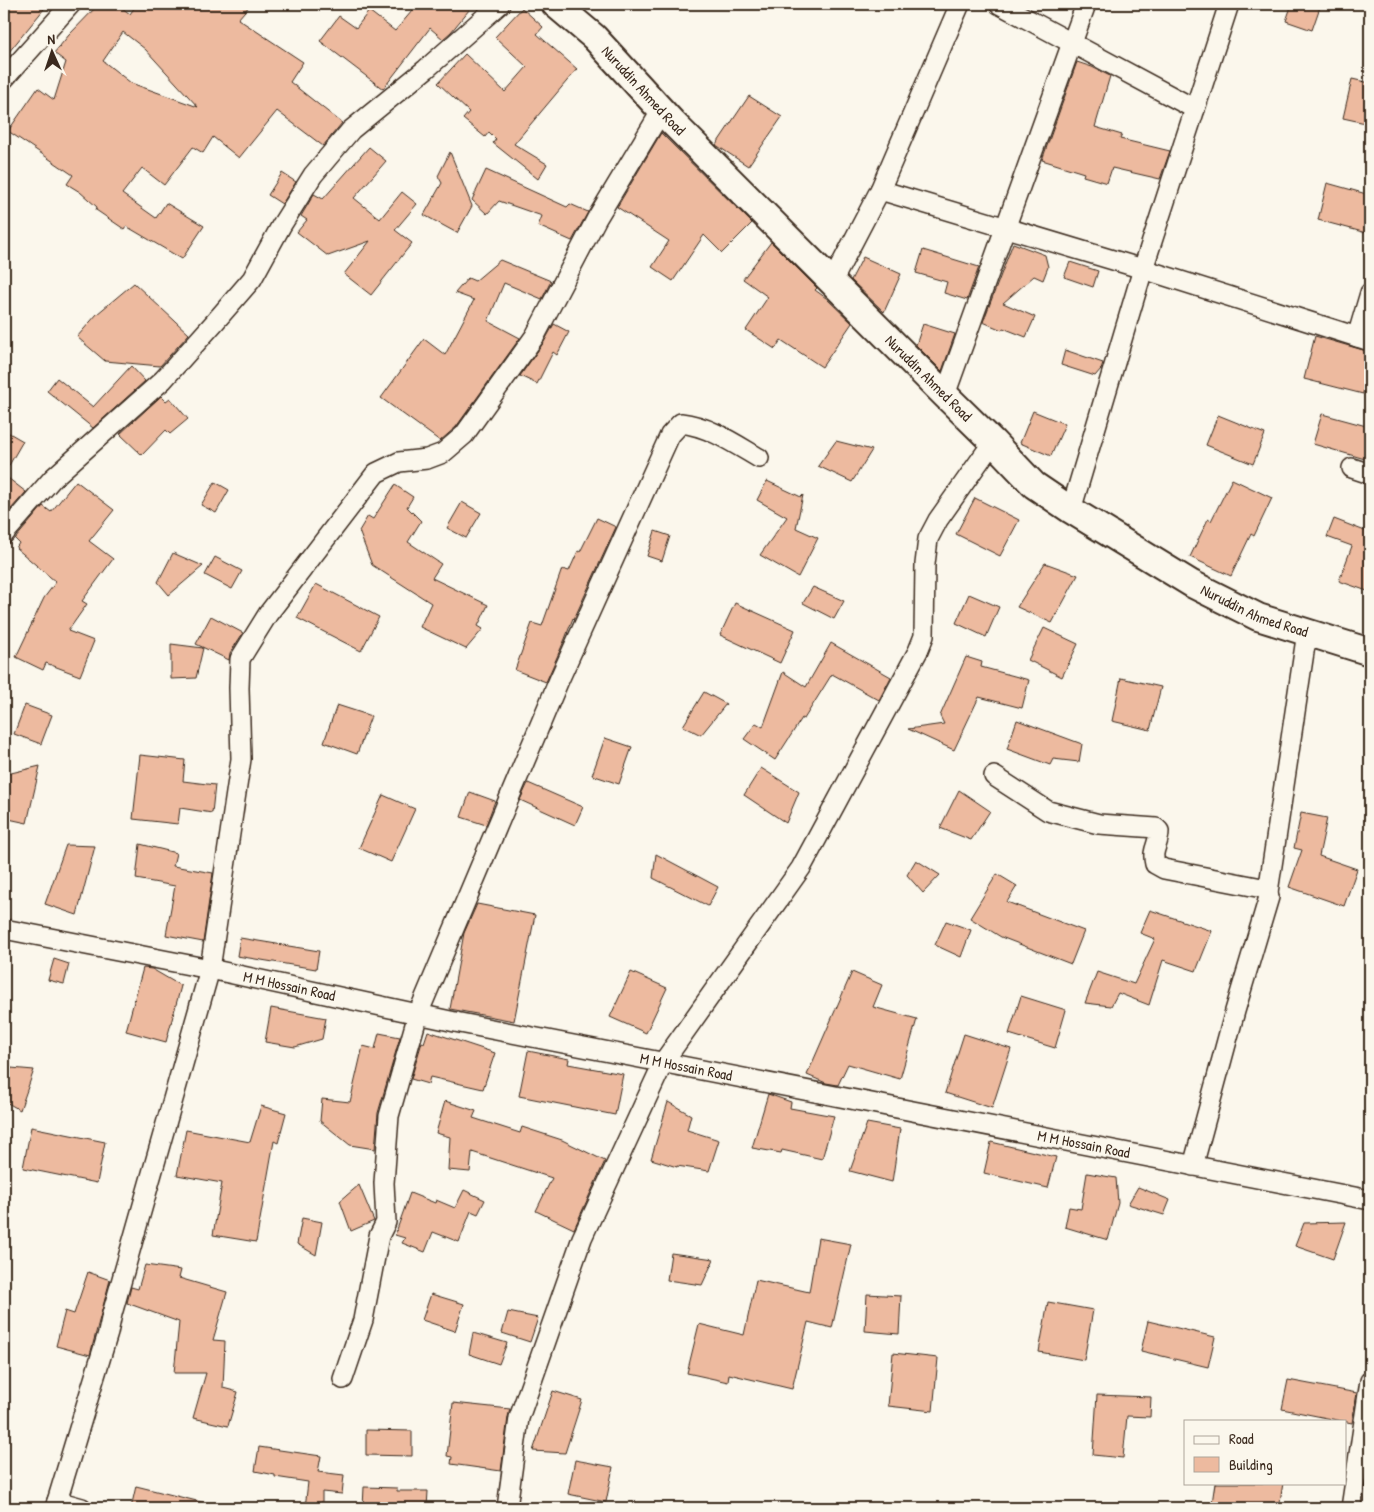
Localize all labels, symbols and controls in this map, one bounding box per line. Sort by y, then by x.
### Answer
north arrow [28,28,78,78]
text: N [47,29,56,48]
street label: Nuruddin Ahmed Road [597,41,690,140]
street label: Nuruddin Ahmed Road [881,330,977,426]
street label: Nuruddin Ahmed Road [1197,579,1311,642]
street label: M M Hossain Road [241,966,337,1006]
street label: M M Hossain Road [638,1047,734,1086]
street label: M M Hossain Road [1036,1125,1132,1163]
legend [1184,1420,1346,1484]
text: Road [1229,1428,1254,1449]
text: Building [1229,1454,1273,1475]

